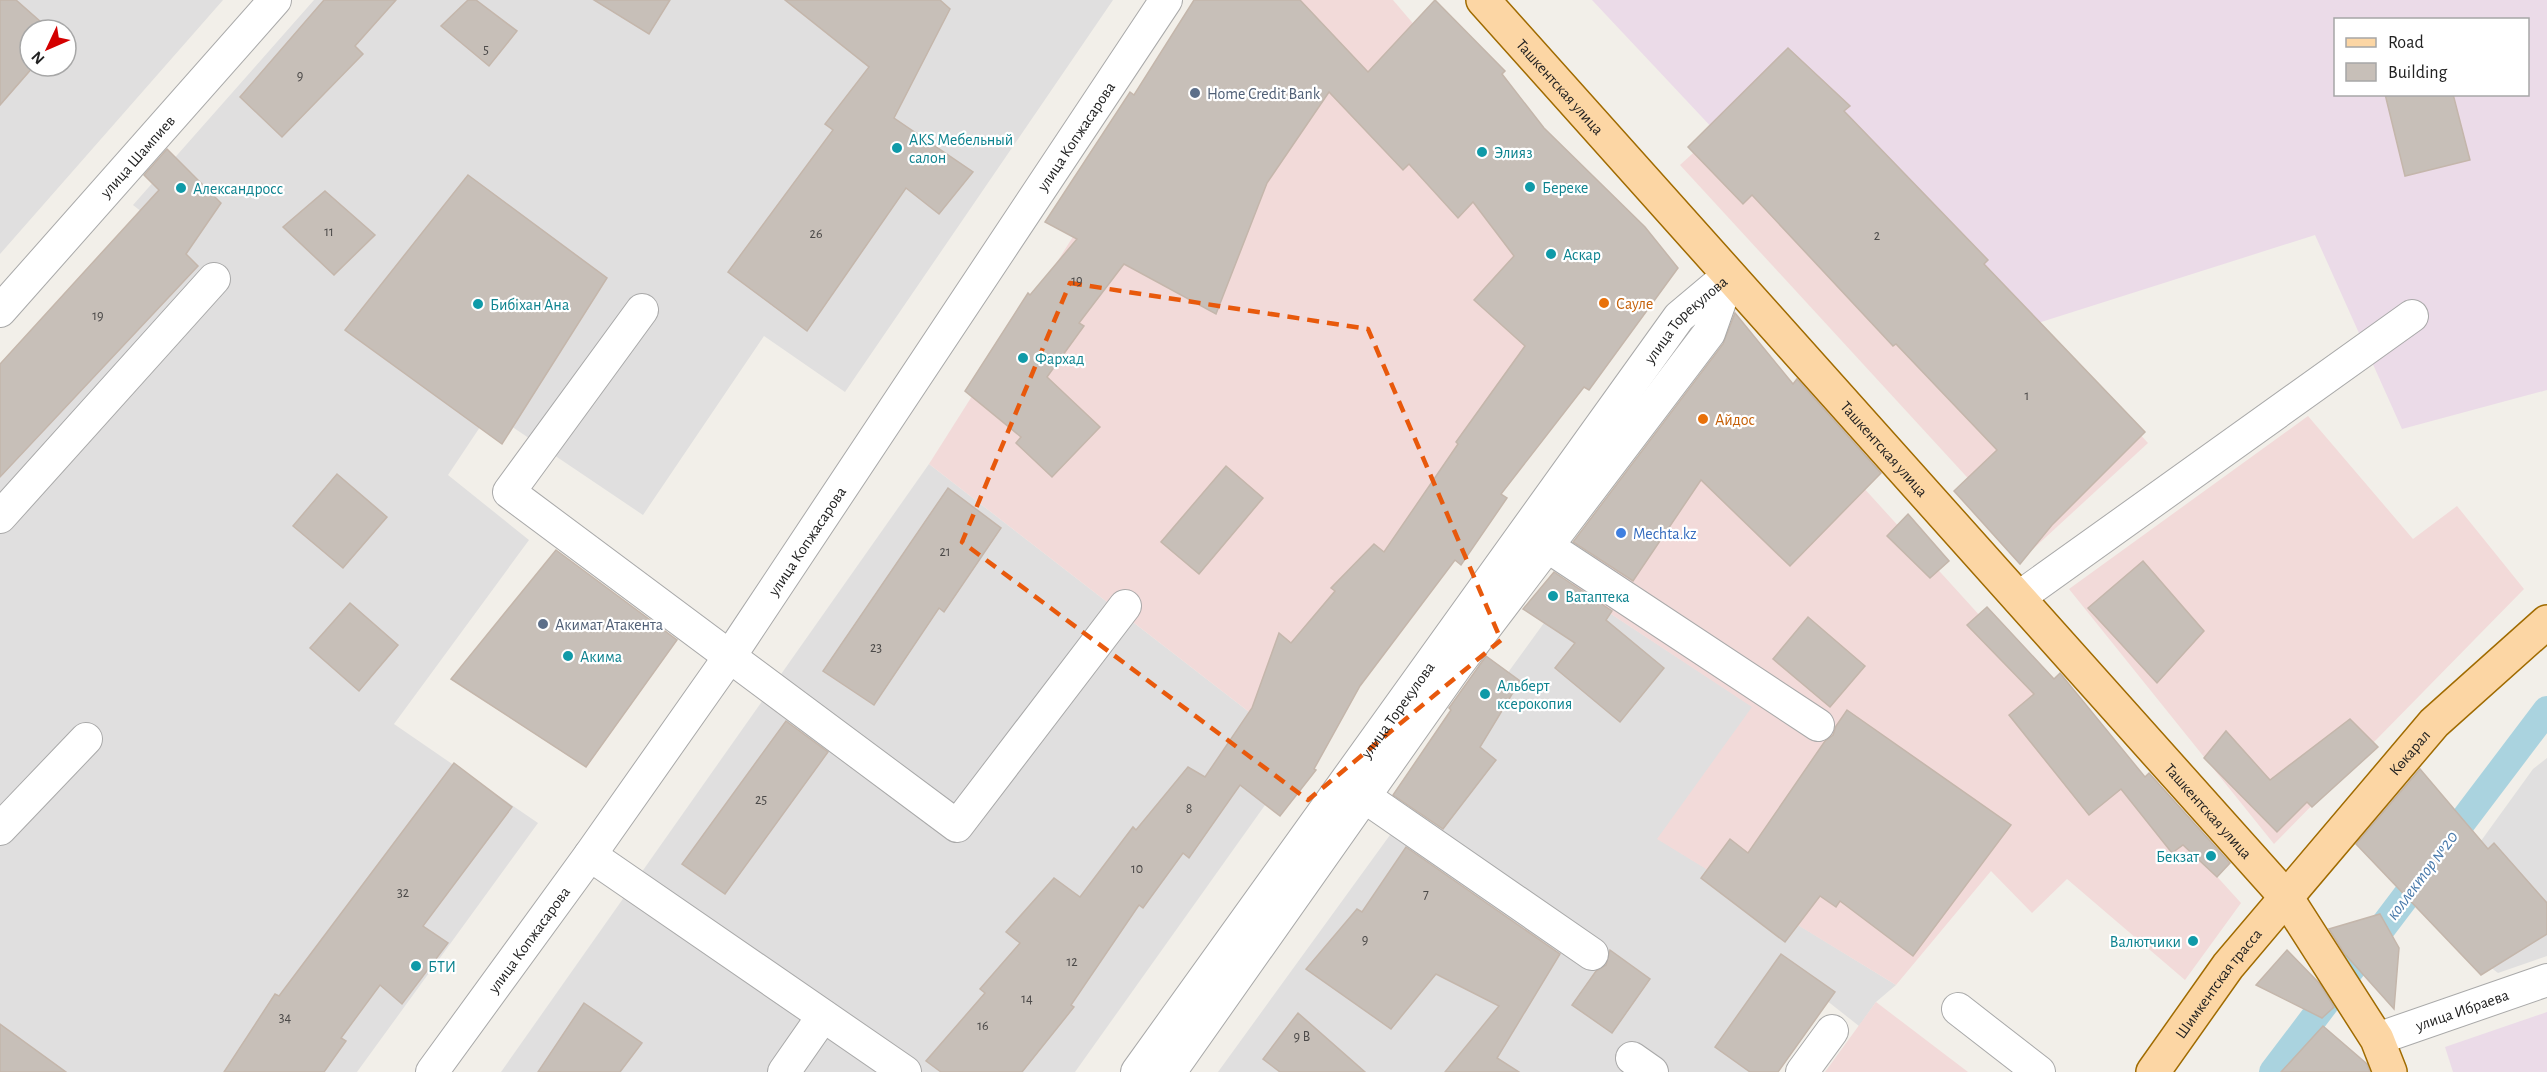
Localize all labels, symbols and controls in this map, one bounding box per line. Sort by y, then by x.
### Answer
north arrow [18,18,78,78]
legend [2334,18,2529,96]
text: Road [2388,34,2424,52]
street label: Ташкентская улица [1513,36,1606,138]
house number: 5 [483,43,489,57]
text: N [28,48,48,67]
text: Building [2388,64,2448,82]
house number: 9 [297,69,303,83]
street label: улица Копжасарова [1034,79,1118,195]
marker: Home Credit Bank [1188,86,1202,100]
place label: Home Credit Bank [1207,86,1321,102]
street label: улица Шампиев [97,112,178,202]
place label: AKS Мебельный салон [909,132,1013,166]
marker: AKS Мебельный салон [890,141,904,155]
marker: Элияз [1475,145,1489,159]
place label: Элияз [1494,145,1533,161]
marker: Береке [1523,180,1537,194]
place label: Береке [1542,180,1588,196]
marker: Александросс [174,181,188,195]
place label: Александросс [193,181,283,197]
house number: 11 [324,225,334,239]
house number: 26 [810,227,822,241]
house number: 2 [1874,229,1880,243]
marker: Аскар [1544,247,1558,261]
place label: Аскар [1563,247,1601,263]
street label: улица Торекулова [1641,273,1730,368]
house number: 19 [1071,274,1083,288]
marker: Сауле [1597,296,1611,310]
place label: Сауле [1616,296,1653,313]
marker: Бибіхан Ана [471,297,485,311]
place label: Бибіхан Ана [490,297,569,313]
house number: 19 [92,309,104,323]
marker: Фархад [1016,351,1030,365]
place label: Фархад [1035,351,1084,367]
house number: 1 [2025,389,2029,403]
street label: Ташкентская улица [1837,398,1930,500]
marker: Айдос [1696,412,1710,426]
place label: Айдос [1715,412,1755,428]
street label: улица Копжасарова [765,484,849,600]
marker: Mechta.kz [1614,526,1628,540]
place label: Mechta.kz [1633,526,1697,542]
house number: 21 [939,545,951,559]
marker: Ватаптека [1546,589,1560,603]
place label: Ватаптека [1565,589,1629,605]
marker: Акимат Атакента [536,617,550,631]
place label: Акимат Атакента [555,617,663,633]
house number: 23 [870,641,882,655]
marker: Акима [561,649,575,663]
place label: Акима [580,649,622,665]
street label: улица Торекулова [1358,659,1438,763]
place label: Альберт ксерокопия [1497,678,1572,712]
marker: Альберт ксерокопия [1478,687,1492,701]
street label: Көкарал [2386,727,2433,779]
street label: Ташкентская улица [2161,761,2255,862]
house number: 25 [755,793,767,807]
house number: 8 [1186,802,1192,816]
water label: коллектор №20 [2384,828,2462,923]
place label: Бекзат [2156,849,2199,865]
marker: Бекзат [2204,849,2218,863]
house number: 10 [1131,862,1143,876]
street label: улица Копжасарова [485,884,573,997]
house number: 32 [397,886,409,900]
house number: 7 [1423,887,1429,901]
street label: Шимкентская трасса [2172,926,2265,1042]
house number: 9 [1362,933,1368,947]
place label: Валютчики [2110,934,2181,950]
marker: Валютчики [2186,934,2200,948]
house number: 12 [1066,955,1078,969]
marker: БТИ [409,959,423,973]
place label: БТИ [428,959,456,975]
street label: улица Ибраева [2413,987,2511,1035]
house number: 14 [1021,992,1033,1006]
house number: 34 [279,1011,292,1025]
house number: 16 [977,1019,989,1033]
house number: 9 В [1294,1030,1310,1044]

